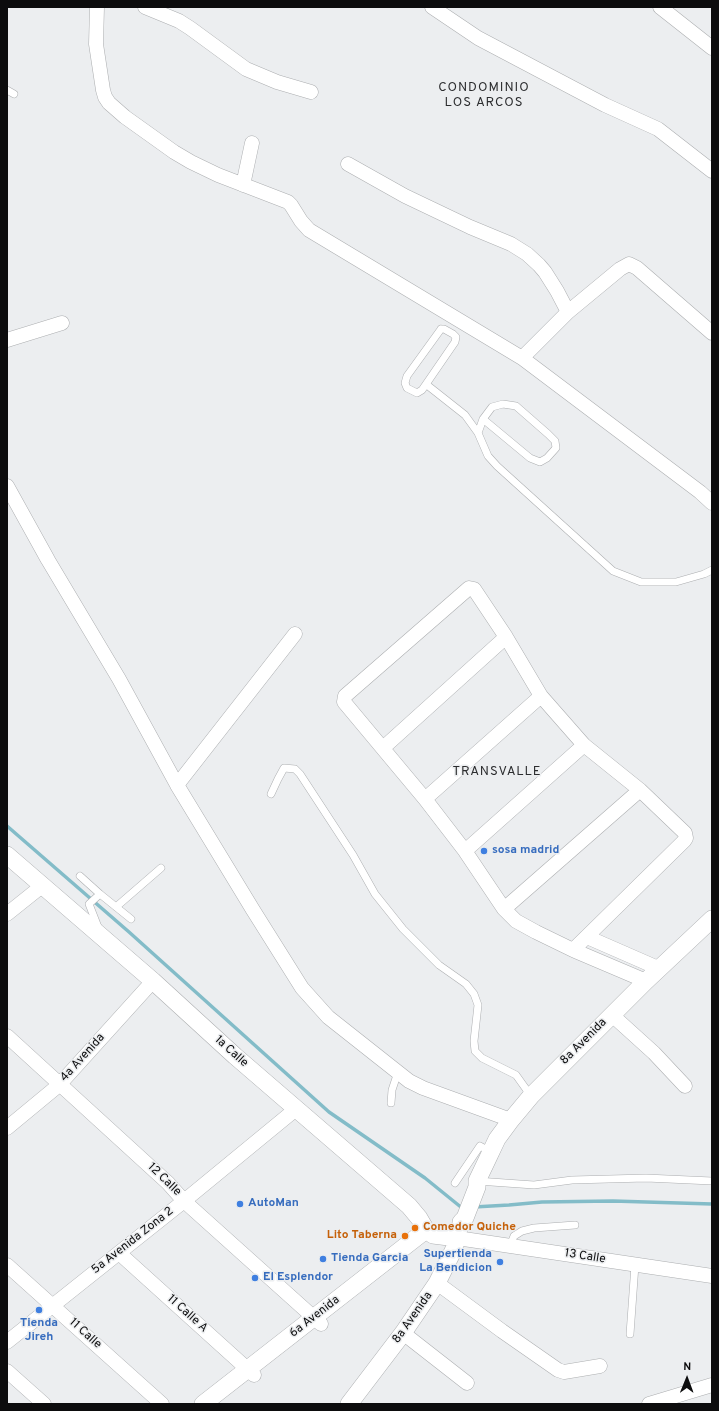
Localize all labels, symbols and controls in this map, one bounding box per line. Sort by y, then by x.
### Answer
district label: CONDOMINIO LOS ARCOS [438,80,530,111]
district label: TRANSVALLE [452,764,542,780]
place label: sosa madrid [492,844,559,858]
marker: sosa madrid [479,846,489,856]
street label: 8a Avenida [558,1016,610,1068]
street label: 4a Avenida [58,1031,108,1085]
street label: 1a Calle [211,1033,251,1071]
street label: 12 Calle [144,1160,184,1200]
place label: AutoMan [248,1197,299,1211]
marker: AutoMan [235,1199,245,1209]
street label: 5a Avenida Zona 2 [89,1205,177,1277]
place label: Comedor Quiche [423,1221,516,1235]
marker: Comedor Quiche [410,1223,420,1233]
place label: Lito Taberna [327,1229,397,1243]
marker: Lito Taberna [400,1231,410,1241]
street label: 13 Calle [563,1247,607,1267]
place label: Supertienda La Bendicion [419,1248,492,1276]
place label: Tienda Garcia [331,1252,408,1266]
marker: Tienda Garcia [318,1254,328,1264]
marker: Supertienda La Bendicion [495,1257,505,1267]
place label: El Esplendor [263,1271,333,1285]
marker: El Esplendor [250,1273,260,1283]
street label: 8a Avenida [390,1289,436,1347]
street label: 11 Calle A [164,1292,210,1336]
street label: 6a Avenida [287,1293,343,1341]
marker: Tienda Jireh [34,1305,44,1315]
street label: 11 Calle [66,1316,104,1352]
place label: Tienda Jireh [20,1317,58,1345]
north arrow [667,1359,707,1399]
text: N [683,1360,691,1374]

